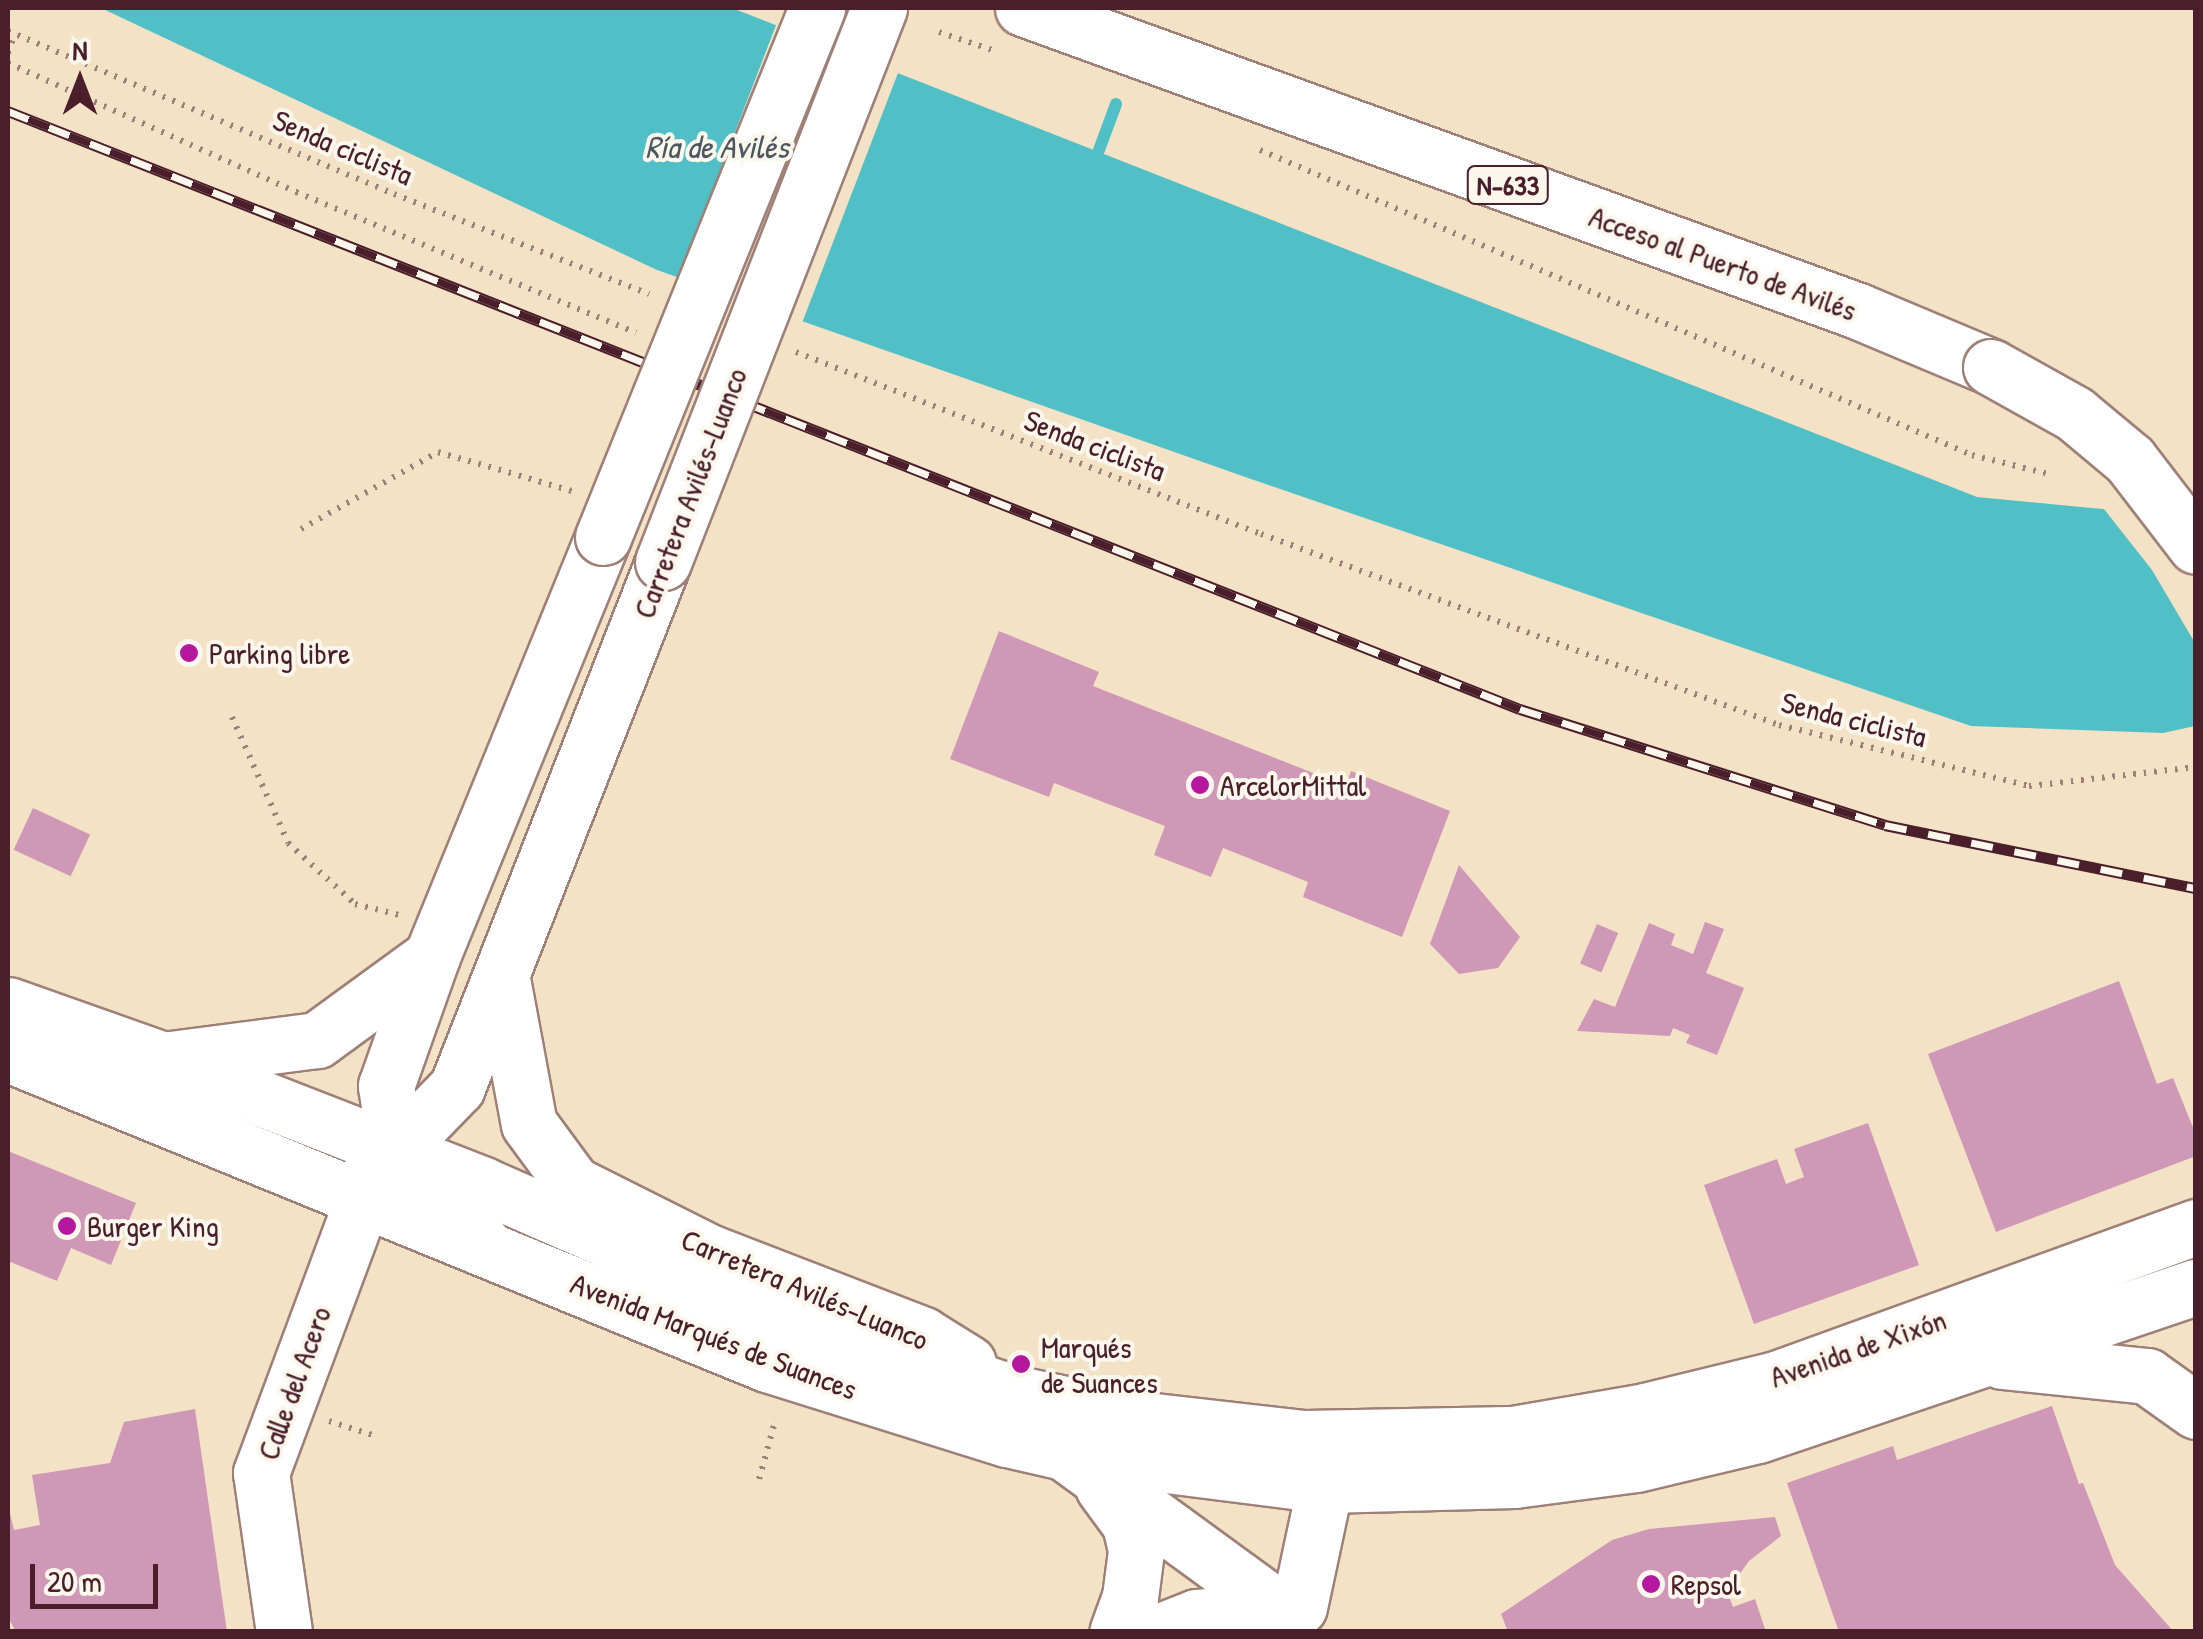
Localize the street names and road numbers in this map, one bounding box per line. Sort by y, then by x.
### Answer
street label: Senda ciclista [268,102,418,192]
road number: N-633 [1466,162,1550,208]
street label: Acceso al Puerto de Avilés [1585,198,1861,328]
street label: Carretera Avilés-Luanco [626,363,754,623]
street label: Senda ciclista [1019,402,1171,488]
street label: Senda ciclista [1778,684,1930,754]
street label: Carretera Avilés-Luanco [676,1221,934,1357]
street label: Avenida Marqués de Suances [566,1265,862,1407]
street label: Avenida de Xixón [1765,1301,1951,1395]
street label: Calle del Acero [250,1302,338,1464]

